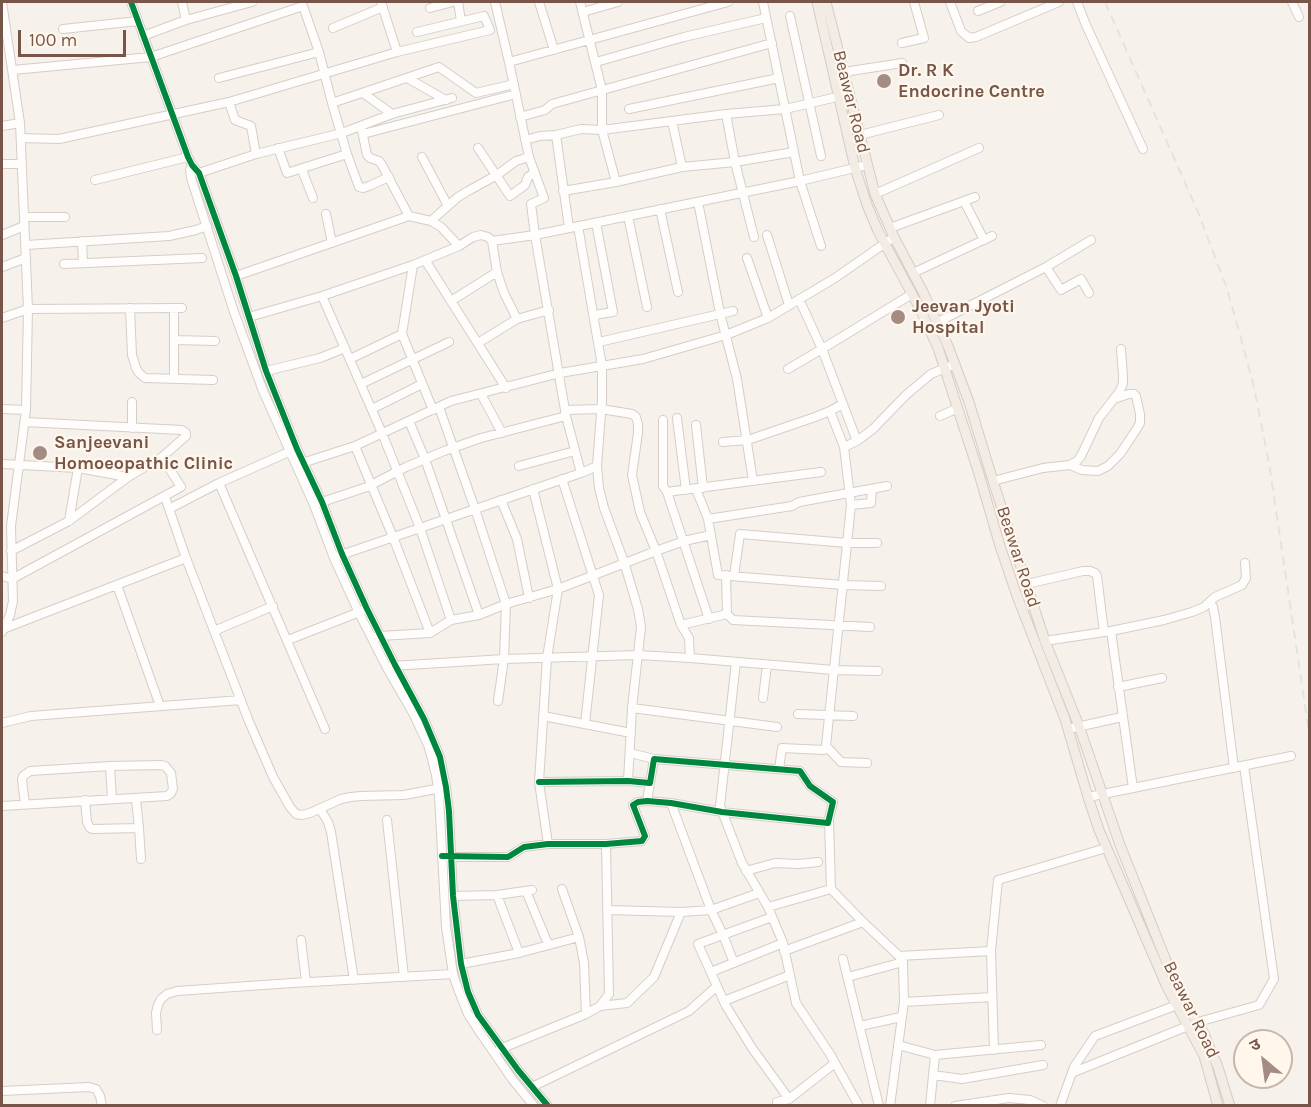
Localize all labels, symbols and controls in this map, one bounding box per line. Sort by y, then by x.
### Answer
scale bar [21,18,129,56]
text: 100 m [29,29,77,51]
street label: Beawar Road [828,48,874,156]
place label: Dr. R K Endocrine Centre [898,60,1045,103]
marker: Dr. R K Endocrine Centre [875,72,893,90]
place label: Jeevan Jyoti Hospital [912,296,1015,338]
marker: Jeevan Jyoti Hospital [889,308,907,326]
place label: Sanjeevani Homoeopathic Clinic [54,432,233,474]
marker: Sanjeevani Homoeopathic Clinic [31,444,49,462]
street label: Beawar Road [991,503,1045,611]
street label: Beawar Road [1158,958,1224,1062]
north arrow [1233,1029,1293,1089]
text: उ [1246,1034,1264,1055]

